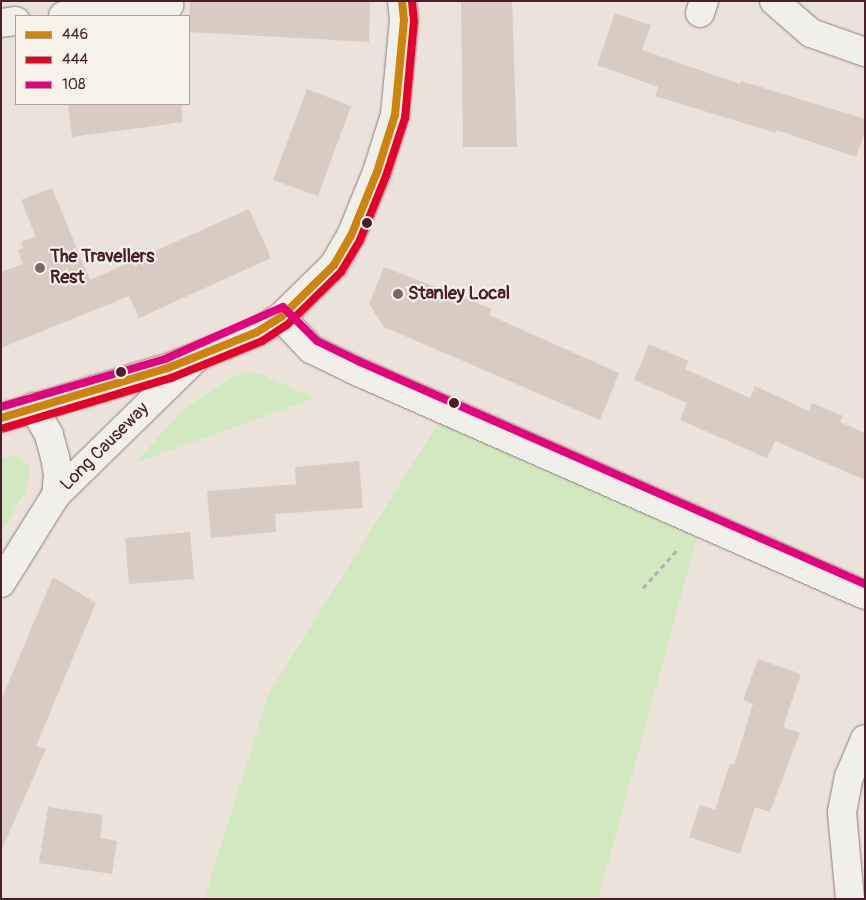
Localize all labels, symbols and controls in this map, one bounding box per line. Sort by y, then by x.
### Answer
legend [15,15,190,105]
text: 446 [62,25,88,44]
text: 444 [62,50,88,69]
text: 108 [62,75,86,94]
unlabelled marker [362,218,372,228]
place label: The Travellers Rest [50,247,154,290]
marker: The Travellers Rest [34,262,46,274]
place label: Stanley Local [408,283,510,305]
marker: Stanley Local [392,288,404,300]
unlabelled marker [116,367,126,377]
street label: Long Causeway [56,398,154,496]
unlabelled marker [449,398,459,408]

